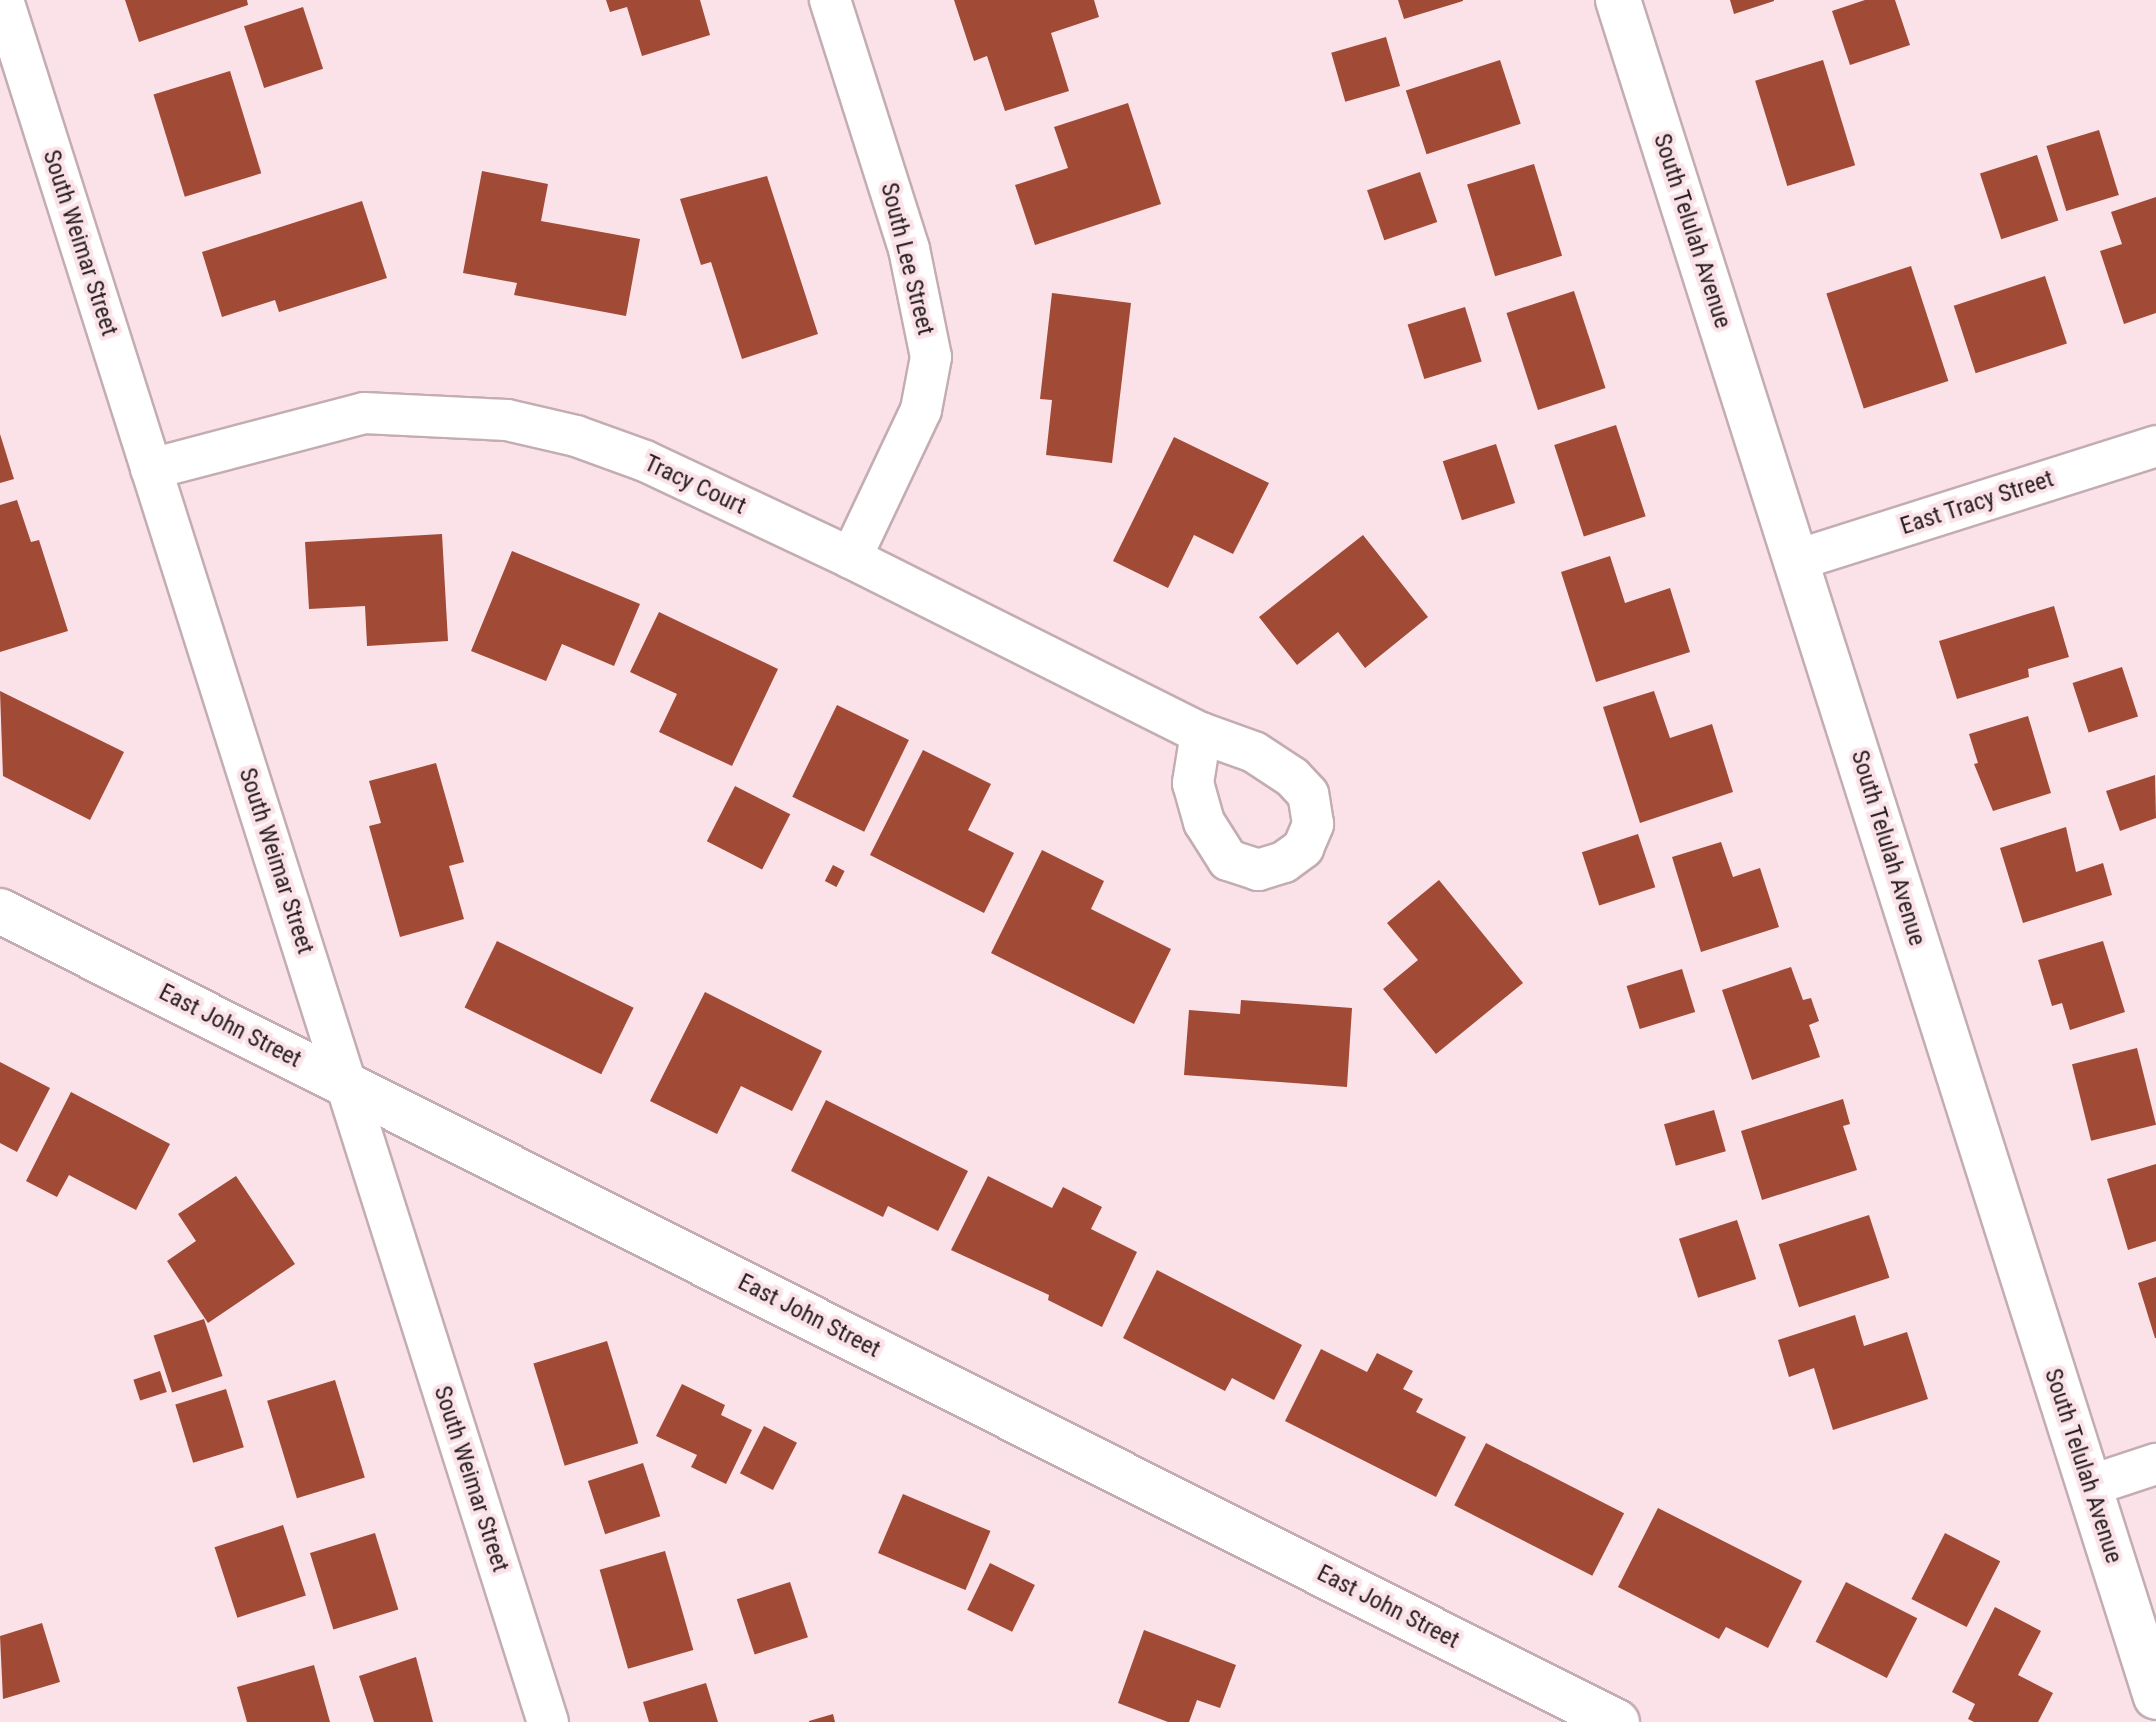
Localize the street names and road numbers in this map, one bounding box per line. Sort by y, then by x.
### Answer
street label: South Telulah Avenue [1647,130,1737,332]
street label: South Weimar Street [36,146,124,340]
street label: South Lee Street [874,180,940,338]
street label: Tracy Court [640,449,750,521]
street label: East Tracy Street [1897,465,2057,541]
street label: South Telulah Avenue [1845,747,1931,949]
street label: South Weimar Street [232,764,320,958]
street label: East John Street [154,978,306,1074]
street label: East John Street [733,1268,885,1364]
street label: South Telulah Avenue [2038,1365,2128,1567]
street label: South Weimar Street [427,1382,515,1576]
street label: East John Street [1312,1559,1464,1655]

